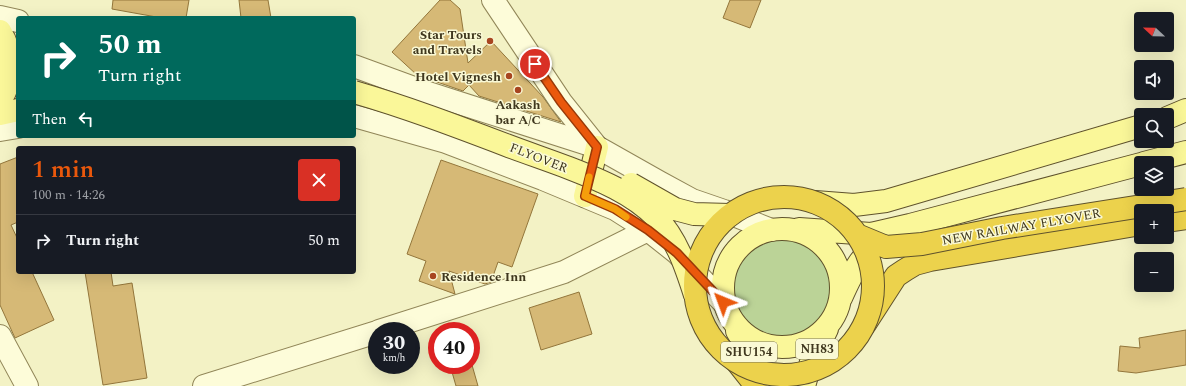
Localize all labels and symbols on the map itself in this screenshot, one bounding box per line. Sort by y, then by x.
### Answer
north arrow [1134,12,1174,52]
place label: Star Tours and Travels [413,25,482,60]
marker: Star Tours and Travels [485,36,495,46]
pin [518,47,552,81]
place label: Hotel Vignesh [415,67,501,87]
marker: Hotel Vignesh [504,71,514,81]
marker: Aakash bar A/C [513,85,523,95]
place label: Aakash bar A/C [495,95,541,130]
street label: FLYOVER [507,138,571,178]
street label: NEW RAILWAY FLYOVER [940,203,1102,251]
place label: Residence Inn [441,267,526,287]
marker: Residence Inn [428,271,438,281]
position arrow [702,281,744,323]
speed limit sign: 40 [428,322,480,374]
road number: NH83 [796,339,838,359]
road number: SHU154 [721,342,777,362]

